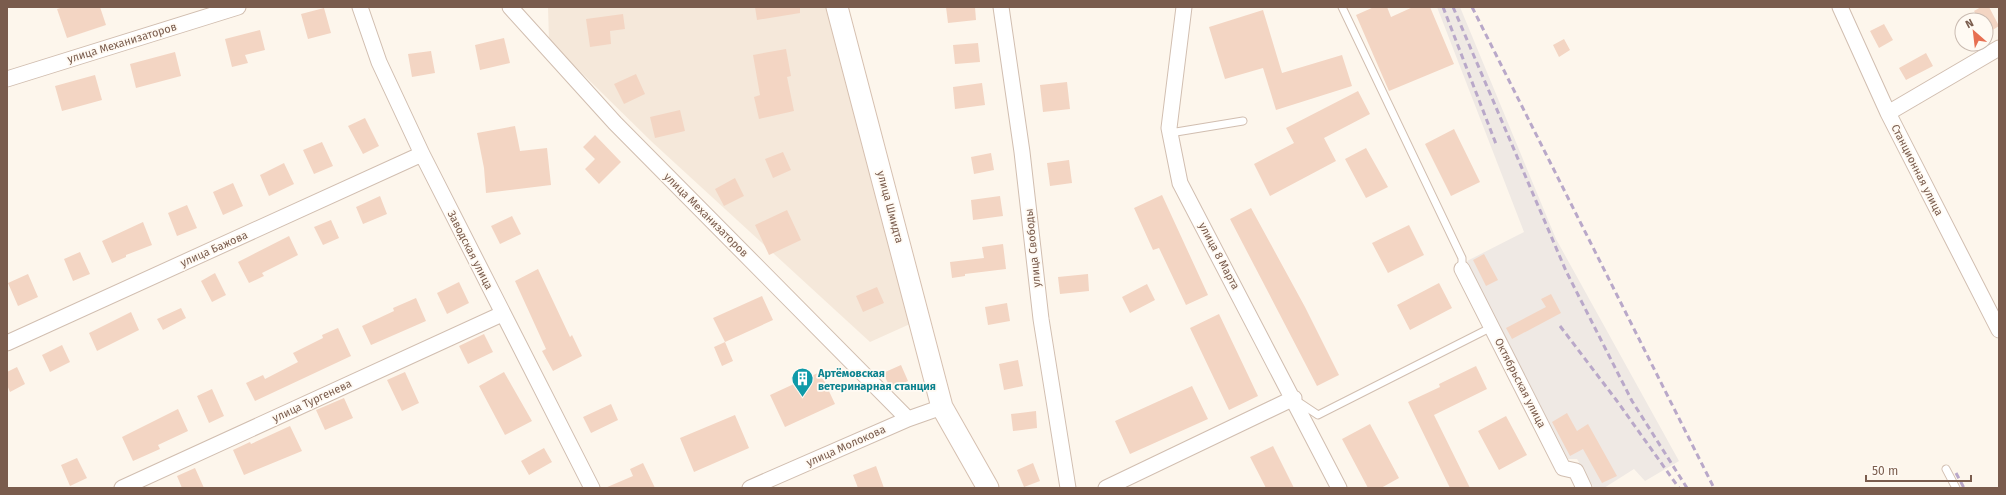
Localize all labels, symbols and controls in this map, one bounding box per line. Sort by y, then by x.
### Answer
north arrow [1954,12,1994,52]
text: N [1963,16,1976,31]
street label: улица Механизаторов [66,20,178,66]
street label: Станционная улица [1888,122,1946,218]
street label: улица Шмидта [874,169,906,245]
street label: улица Механизаторов [661,170,751,260]
street label: Заводская улица [445,208,495,292]
street label: улица Свободы [1022,208,1044,288]
street label: улица 8 Марта [1196,220,1242,292]
street label: улица Бажова [178,228,250,270]
street label: Октябрьская улица [1492,336,1548,430]
building icon: Артёмовская ветеринарная станция [790,366,816,399]
place label: Артёмовская ветеринарная станция [817,367,936,393]
street label: улица Тургенева [270,377,354,425]
street label: улица Молокова [804,423,888,469]
scale bar [1866,457,1971,483]
text: 50 m [1872,464,1898,478]

